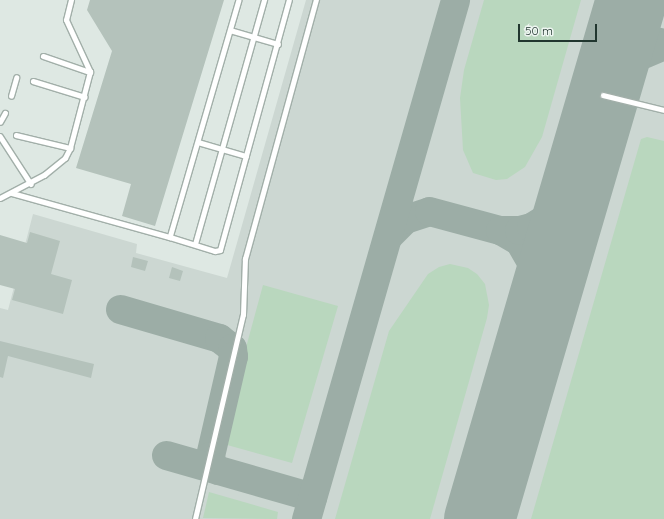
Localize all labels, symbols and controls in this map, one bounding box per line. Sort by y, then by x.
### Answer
scale bar [520,16,599,42]
text: 50 m [525,23,553,38]

